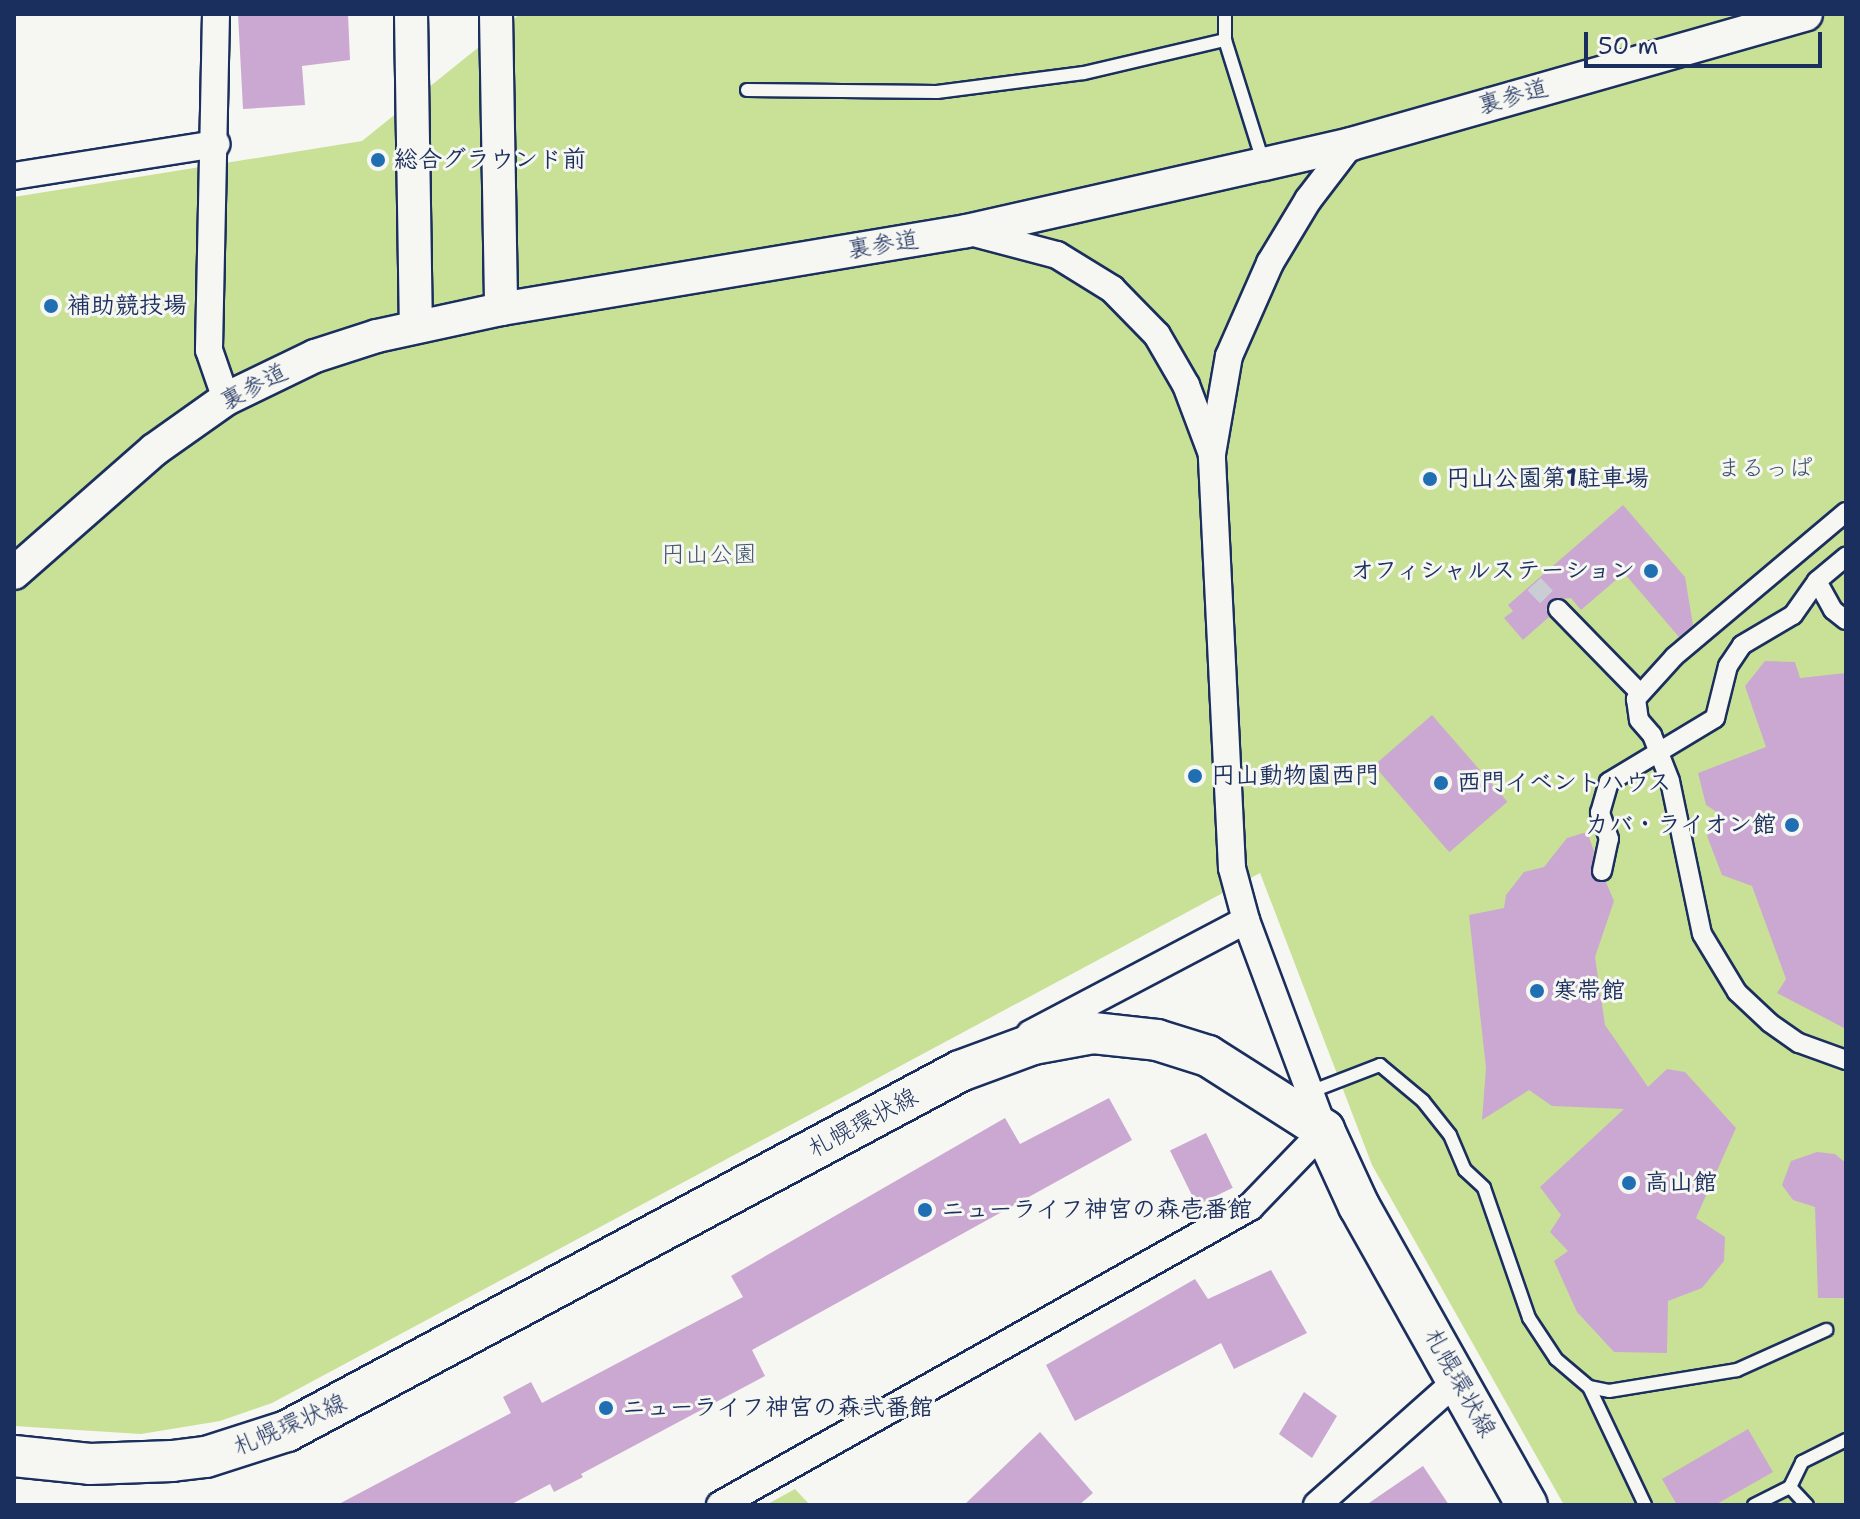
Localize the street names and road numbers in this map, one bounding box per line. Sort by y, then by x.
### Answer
street label: 裏参道 [1474,73,1552,121]
street label: 裏参道 [845,225,921,265]
street label: 裏参道 [215,357,293,417]
street label: 札幌環状線 [803,1082,923,1164]
street label: 札幌環状線 [1418,1324,1502,1442]
street label: 札幌環状線 [229,1388,351,1462]

